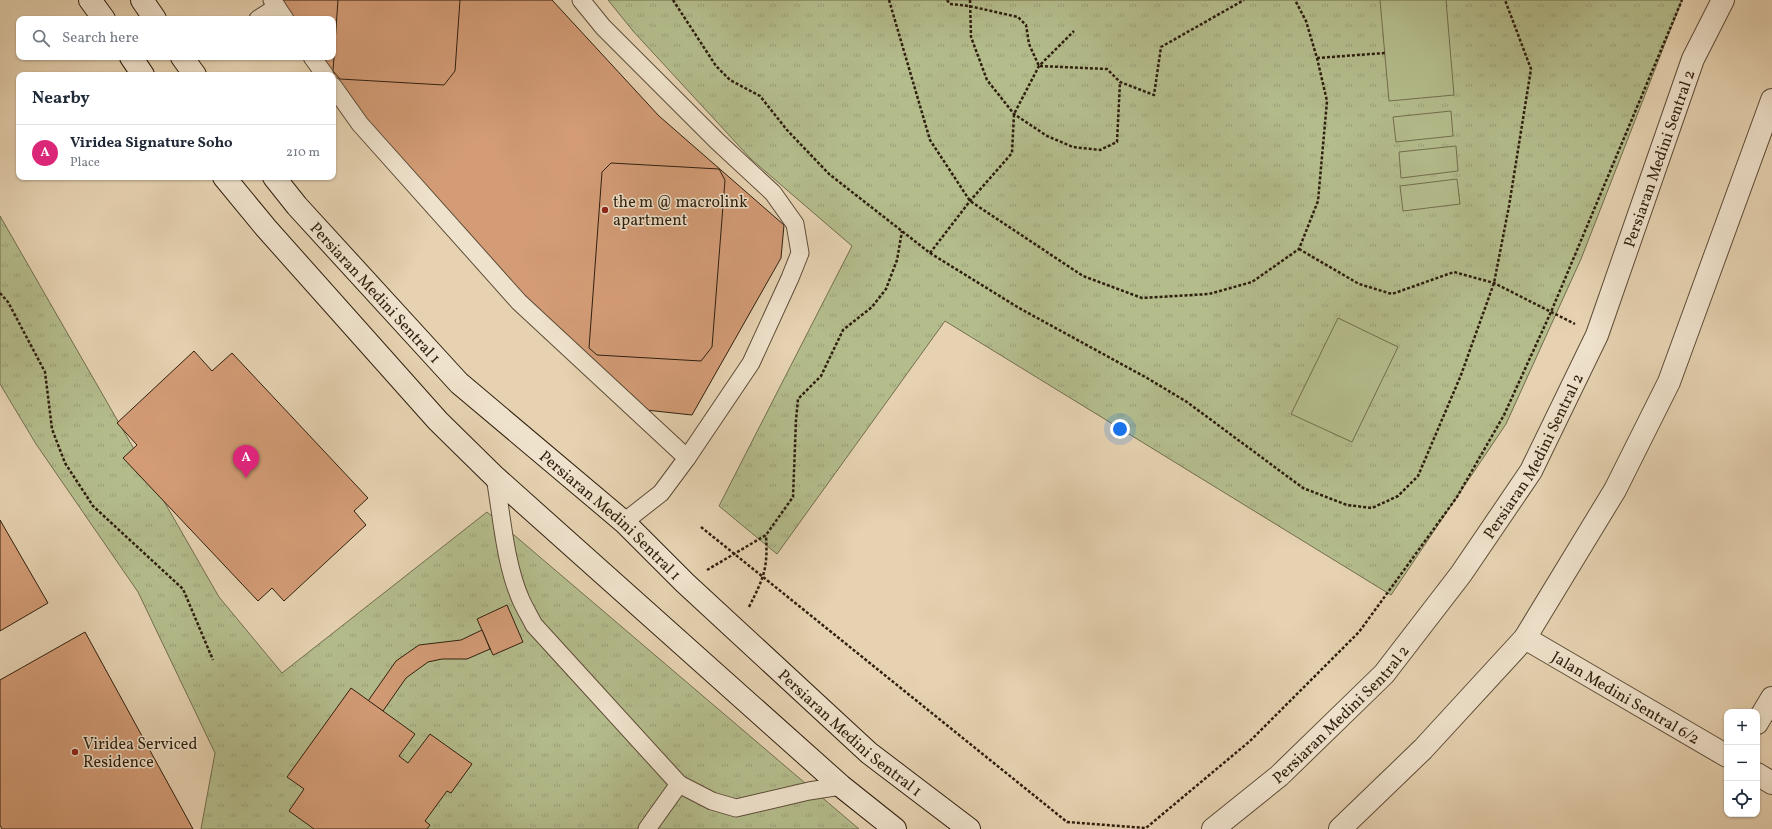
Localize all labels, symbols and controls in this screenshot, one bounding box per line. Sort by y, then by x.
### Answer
search box [16,16,336,60]
icon: search [30,27,52,49]
text: Search here [62,28,139,49]
street label: Persiaran Medini Sentral 2 [1619,67,1701,251]
text: Nearby [32,87,90,110]
text: Viridea Signature Soho [70,133,233,154]
text: A [40,144,50,162]
text: 210 m [286,144,320,162]
text: Place [70,154,100,172]
place label: the m @ macrolink apartment [613,192,748,232]
marker: the m @ macrolink apartment [600,205,610,215]
street label: Persiaran Medini Sentral 1 [304,218,445,369]
street label: Persiaran Medini Sentral 2 [1479,370,1590,544]
your location [1110,419,1130,439]
pin: A [233,445,259,478]
street label: Persiaran Medini Sentral 1 [534,446,685,586]
street label: Persiaran Medini Sentral 2 [1269,641,1415,790]
street label: Jalan Medini Sentral 6/2 [1547,647,1703,751]
street label: Persiaran Medini Sentral 1 [772,665,926,803]
map controls [1724,709,1760,817]
button: + [1724,709,1760,745]
place label: Viridea Serviced Residence [83,734,197,774]
button: − [1724,745,1760,781]
marker: Viridea Serviced Residence [70,747,80,757]
button: locate [1724,781,1760,817]

